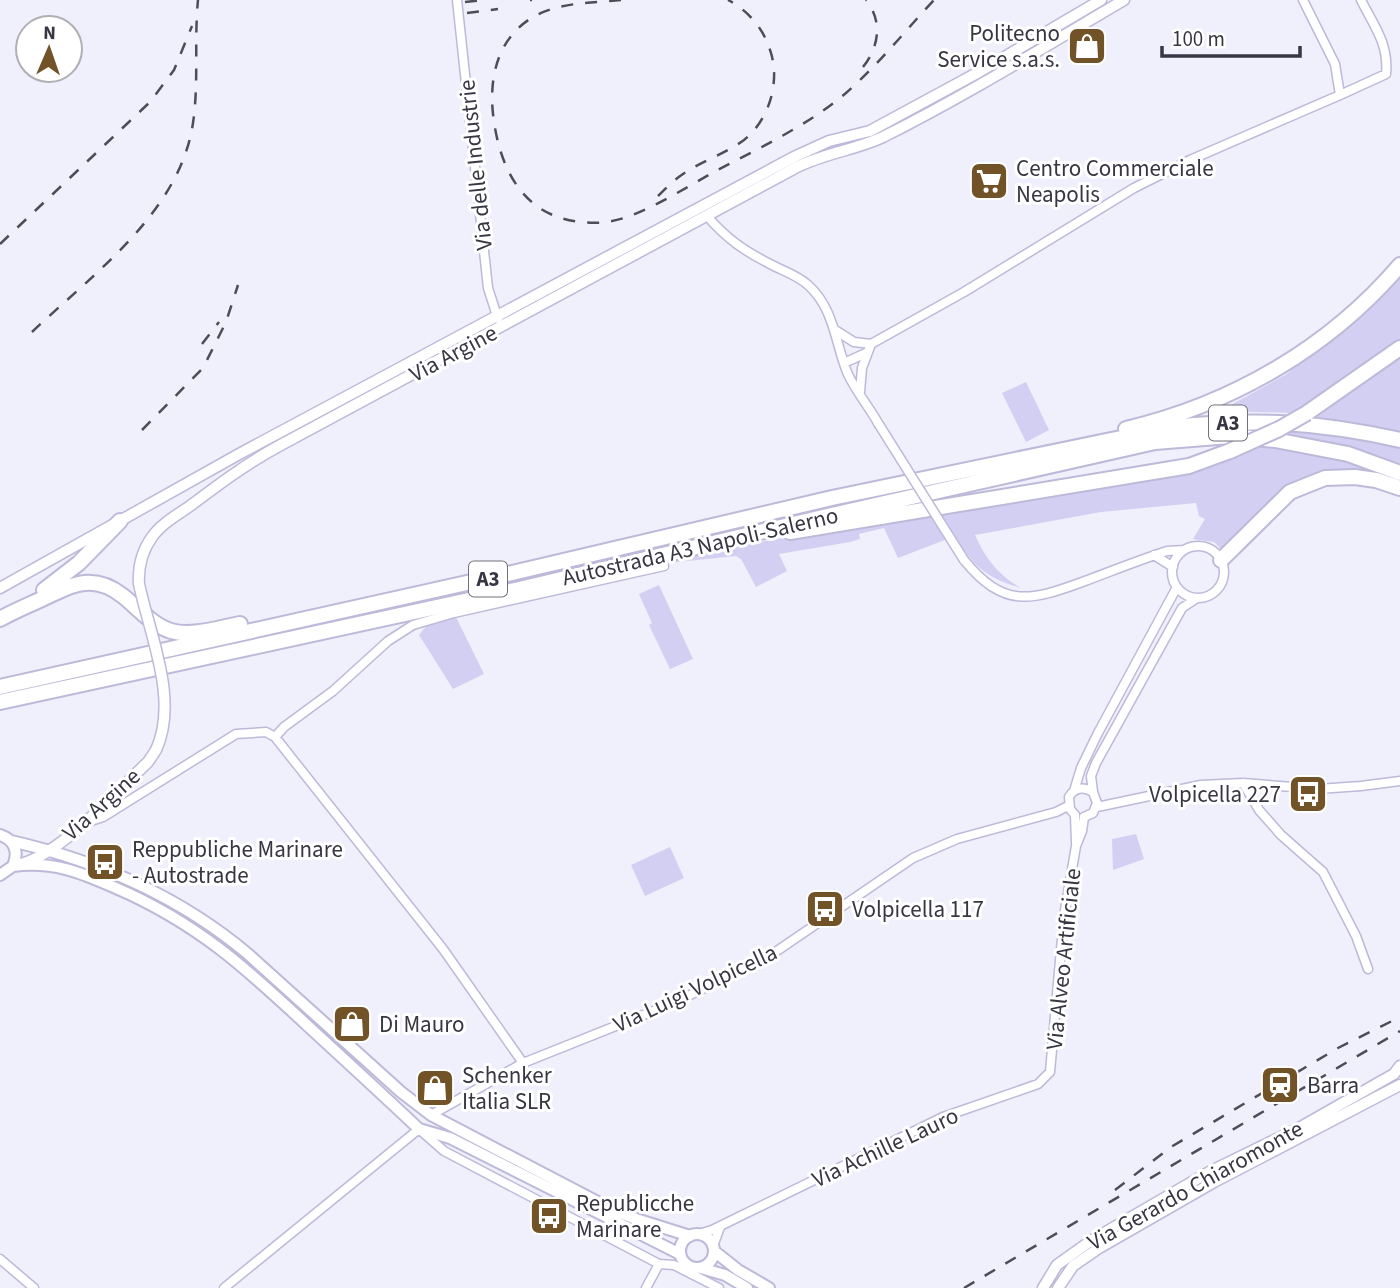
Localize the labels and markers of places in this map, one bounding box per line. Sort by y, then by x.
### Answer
place label: Politecno Service s.a.s. [937,17,1060,76]
shop icon: Politecno Service s.a.s. [1066,25,1108,67]
place label: Centro Commerciale Neapolis [1016,152,1214,211]
supermarket icon: Centro Commerciale Neapolis [968,160,1010,202]
bus stop icon: Volpicella 227 [1287,773,1329,815]
place label: Volpicella 227 [1149,778,1281,811]
place label: Reppubliche Marinare - Autostrade [132,833,343,892]
bus stop icon: Reppubliche Marinare - Autostrade [84,841,126,883]
bus stop icon: Volpicella 117 [804,888,846,930]
place label: Volpicella 117 [852,893,984,926]
shop icon: Di Mauro [331,1003,373,1045]
place label: Di Mauro [379,1008,464,1041]
place label: Schenker Italia SLR [462,1059,553,1118]
station icon: Barra [1259,1064,1301,1106]
shop icon: Schenker Italia SLR [414,1067,456,1109]
place label: Barra [1307,1069,1359,1102]
place label: Republicche Marinare [576,1187,694,1246]
bus stop icon: Republicche Marinare [528,1195,570,1237]

